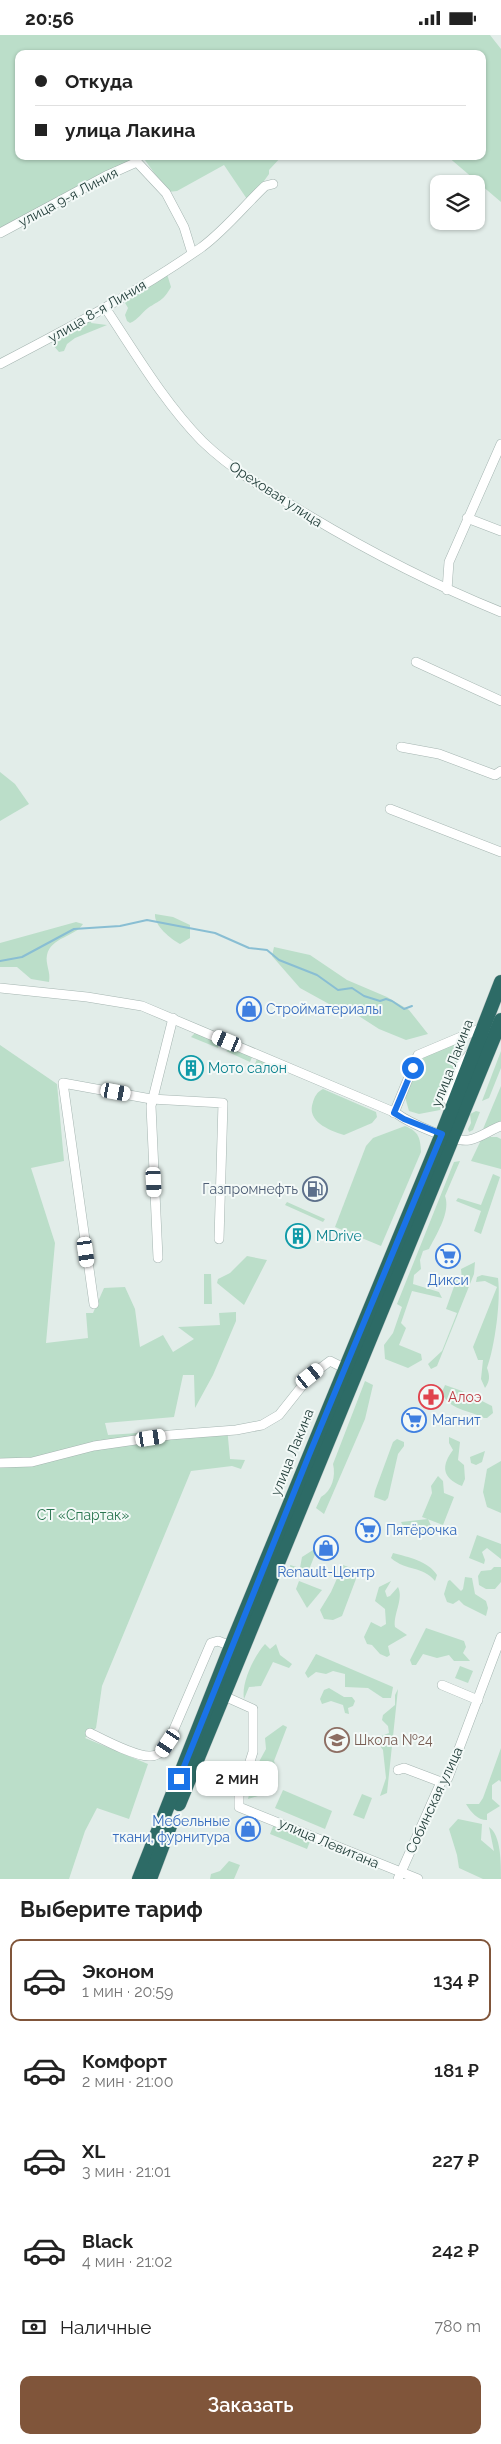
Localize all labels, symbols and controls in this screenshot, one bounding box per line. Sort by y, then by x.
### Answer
text: 20:56 [25,7,74,29]
text: Откуда [65,70,133,92]
text: улица Лакина [65,119,195,141]
street label: улица 9-я Линия [16,164,120,230]
map controls [430,175,485,230]
button: layers [430,175,485,230]
street label: улица 8-я Линия [45,276,149,346]
street label: Ореховая улица [226,458,326,530]
shop icon: Стройматериалы [236,996,262,1022]
place label: Стройматериалы [266,1001,382,1017]
street label: улица Лакина [428,1017,476,1109]
car [210,1028,243,1054]
building icon: Мото салон [178,1055,204,1081]
route start [402,1057,424,1079]
place label: Мото салон [208,1060,287,1076]
car [99,1082,132,1102]
car [145,1167,162,1197]
fuel station icon: Газпромнефть [302,1176,328,1202]
place label: Газпромнефть [202,1181,298,1197]
building icon: MDrive [285,1223,311,1249]
place label: MDrive [316,1228,362,1244]
car [76,1236,95,1268]
supermarket icon: Дикси [435,1243,461,1269]
place label: Дикси [427,1272,469,1288]
car [293,1361,326,1391]
pharmacy icon: Алоэ [418,1384,444,1410]
place label: Алоэ [448,1389,482,1405]
street label: улица Лакина [267,1406,317,1498]
supermarket icon: Магнит [401,1407,427,1433]
place label: Магнит [432,1412,481,1428]
car [135,1428,166,1448]
park label: СТ «Спартак» [37,1507,129,1523]
supermarket icon: Пятёрочка [355,1517,381,1543]
place label: Пятёрочка [386,1522,457,1538]
shop icon: Renault-Центр [313,1535,339,1561]
place label: Renault-Центр [277,1564,375,1580]
car [153,1726,182,1760]
school or university icon: Школа №24 [324,1727,350,1753]
place label: Школа №24 [354,1732,433,1748]
street label: Собинская улица [402,1744,466,1856]
callout: 2 мин [196,1761,279,1797]
route end [168,1768,190,1790]
text: 2 мин [215,1769,259,1788]
place label: Мебельные ткани, фурнитура [112,1813,230,1845]
street label: улица Левитана [276,1815,382,1871]
shop icon: Мебельные ткани, фурнитура [235,1816,261,1842]
text: Выберите тариф [20,1896,203,1922]
icon: car [22,1958,67,2003]
text: Эконом [82,1960,154,1982]
text: 134 ₽ [433,1969,479,1991]
text: 1 мин · 20:59 [82,1982,173,2001]
icon: car [22,2048,67,2093]
text: Комфорт [82,2050,167,2072]
text: 181 ₽ [434,2059,479,2081]
text: 2 мин · 21:00 [82,2072,173,2091]
icon: car [22,2138,67,2183]
text: XL [82,2140,105,2162]
text: 227 ₽ [432,2149,479,2171]
text: 3 мин · 21:01 [82,2162,171,2181]
icon: car [22,2228,67,2273]
text: Black [82,2230,133,2252]
text: 242 ₽ [432,2239,479,2261]
text: 4 мин · 21:02 [82,2252,172,2271]
icon: cash [20,2313,48,2341]
text: Наличные [60,2316,151,2338]
text: 780 m [434,2317,481,2336]
button: Заказать [20,2376,481,2434]

